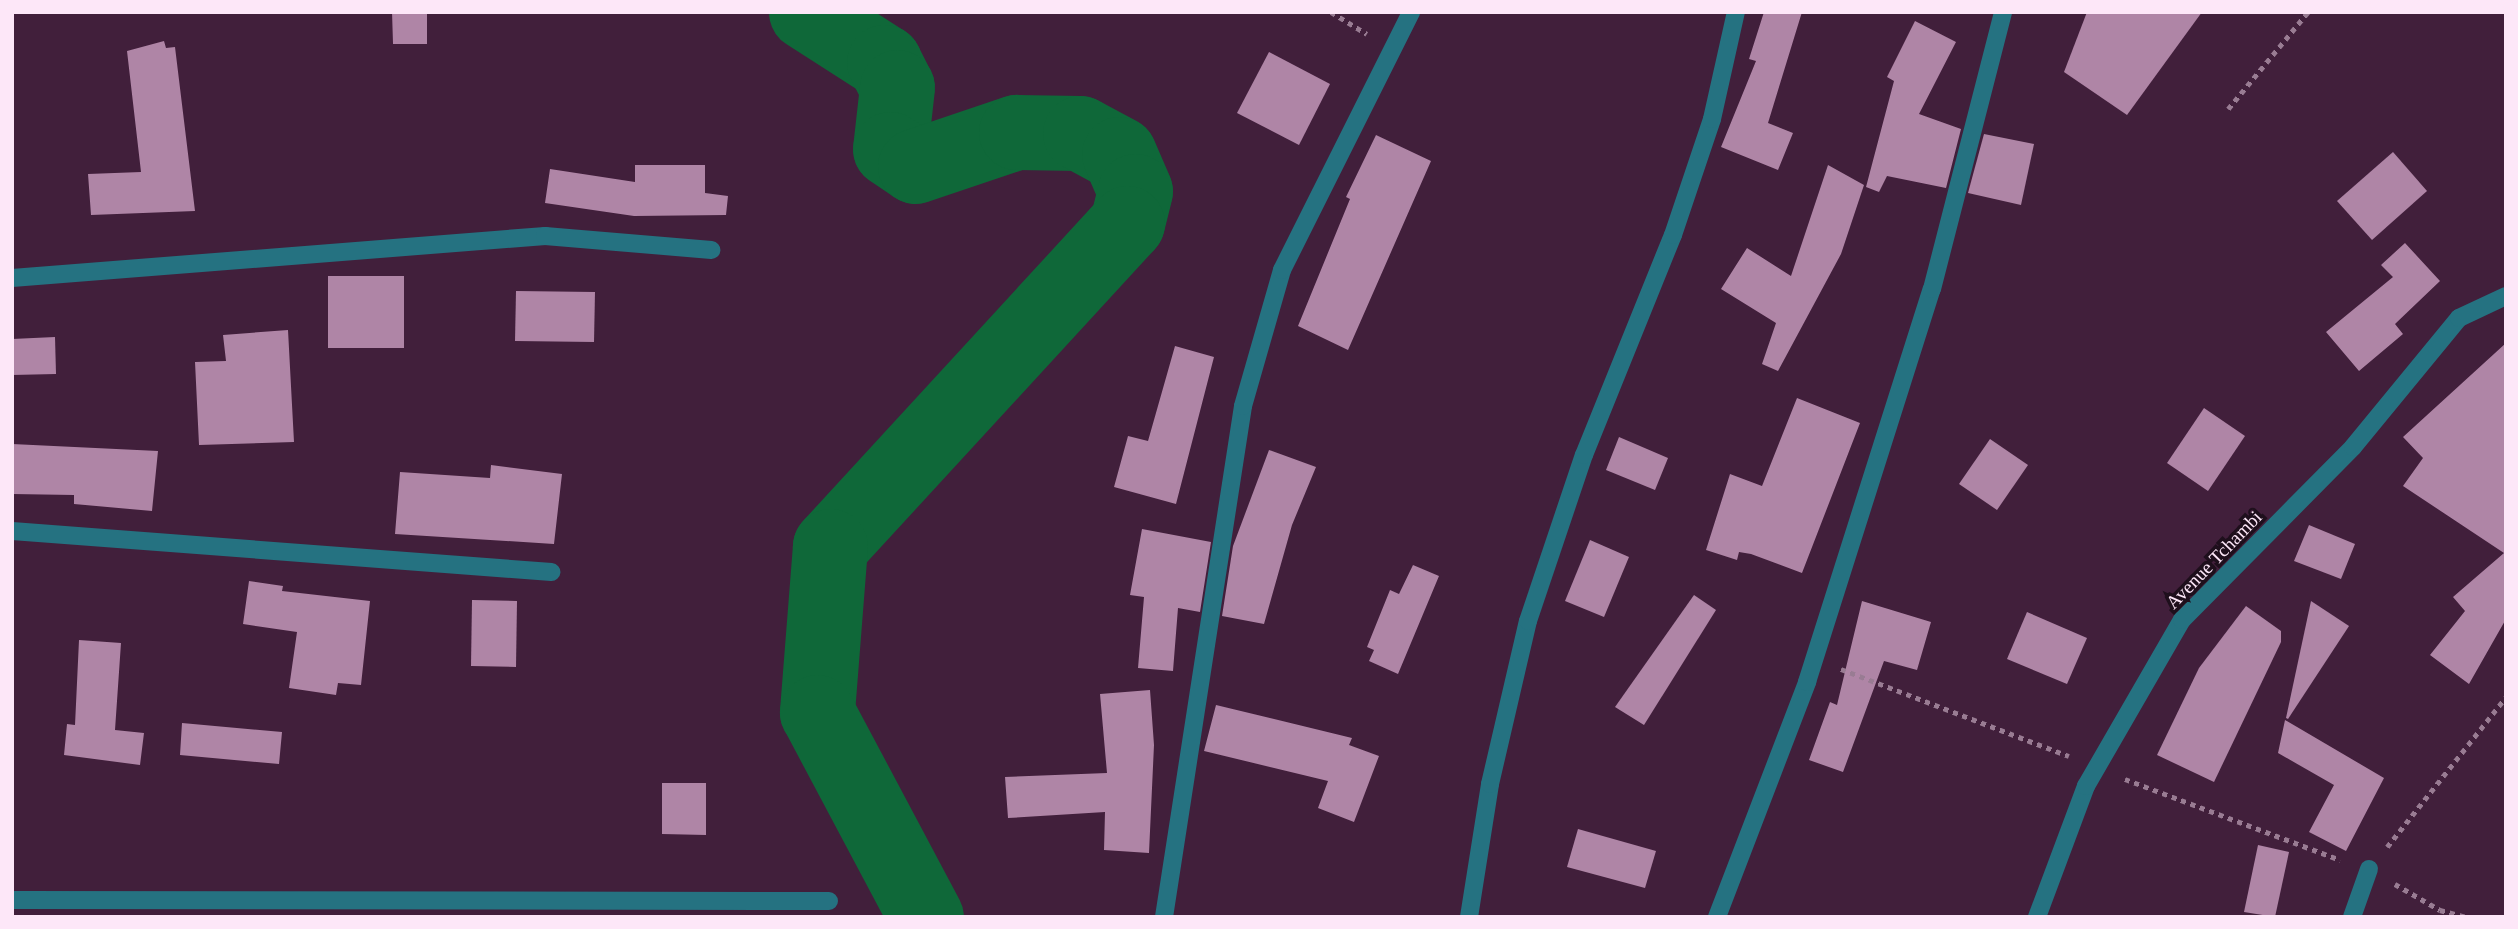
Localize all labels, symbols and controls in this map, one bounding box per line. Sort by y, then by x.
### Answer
street label: Avenue Tchambi [2161,506,2267,614]

